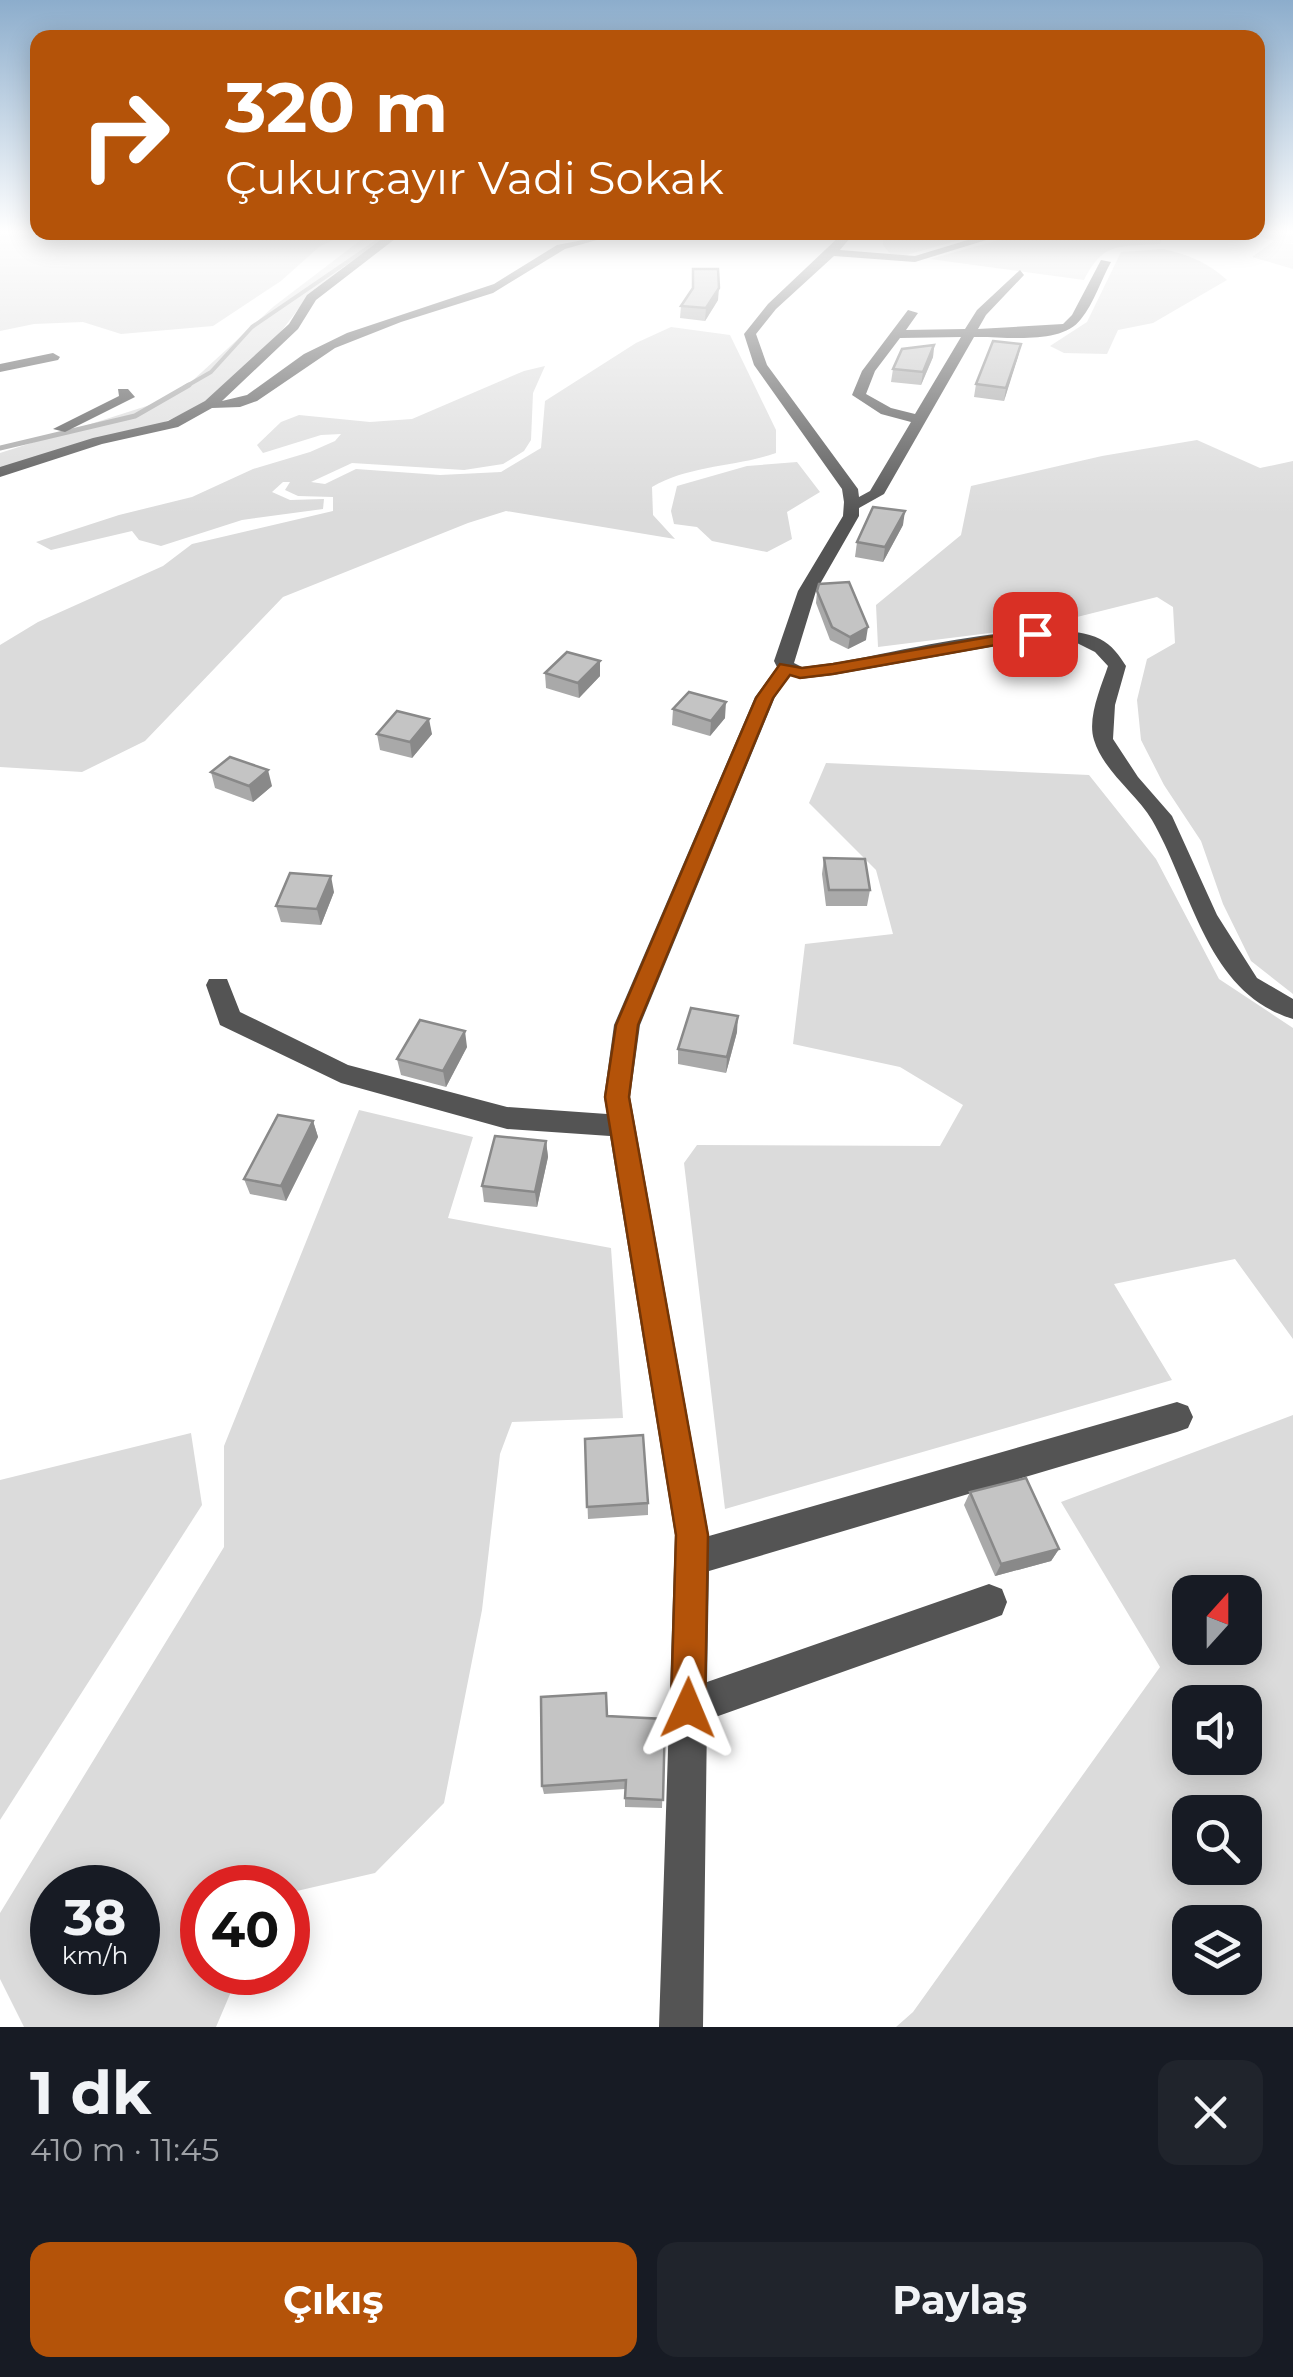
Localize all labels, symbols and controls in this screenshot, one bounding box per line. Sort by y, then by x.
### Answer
text: 320 m [225,64,448,150]
icon: right [60,70,190,200]
text: Çukurçayır Vadi Sokak [225,150,724,205]
pin [993,592,1078,677]
icon: arrive [1008,607,1063,662]
north arrow [1172,1575,1262,1665]
map controls [1172,1575,1262,1995]
position arrow [636,1656,740,1760]
button: sound [1172,1685,1262,1775]
button: search [1172,1795,1262,1885]
speed limit sign: 40 [180,1865,310,1995]
text: 38 [64,1887,126,1948]
button: layers [1172,1905,1262,1995]
text: km/h [62,1940,128,1970]
text: 1 dk [30,2056,151,2129]
button: close [1158,2060,1263,2165]
text: 410 m · 11:45 [30,2130,219,2169]
button: Çıkış [30,2242,637,2357]
button: Paylaş [657,2242,1263,2357]

